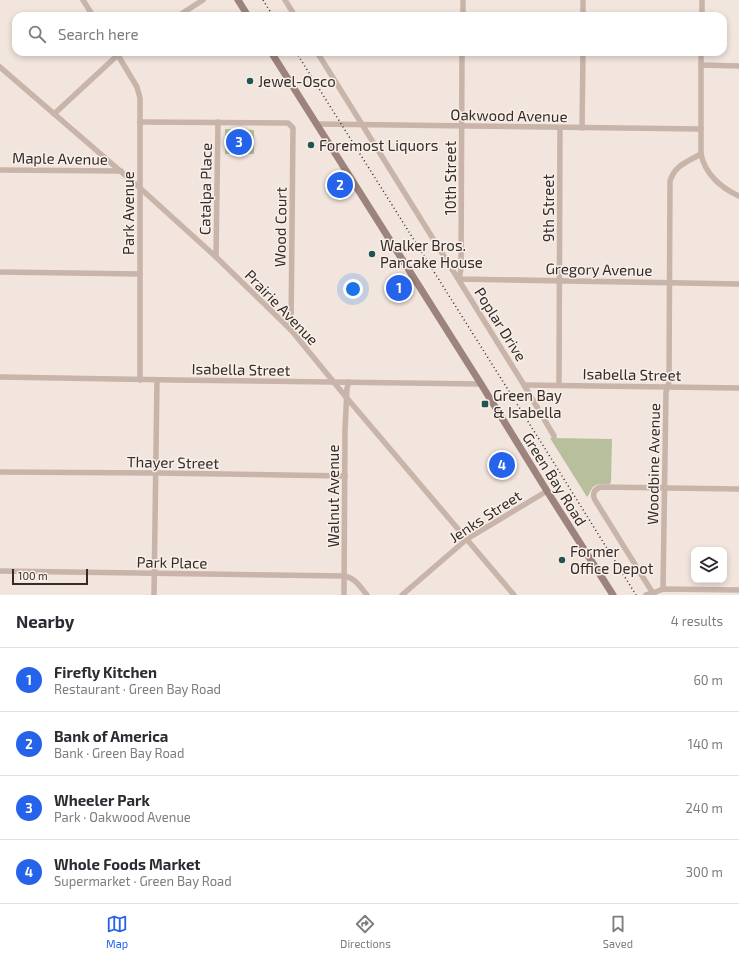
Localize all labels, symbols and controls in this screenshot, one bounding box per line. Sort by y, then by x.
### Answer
search box [12,12,727,56]
icon: search [26,23,48,45]
text: Search here [58,25,139,43]
place label: Jewel-Osco [258,72,336,90]
marker: Jewel-Osco [245,76,255,86]
street label: Oakwood Avenue [450,105,568,125]
pin: 3 [226,127,252,157]
place label: Foremost Liquors [319,136,438,154]
marker: Foremost Liquors [306,140,316,150]
street label: 10th Street [441,140,459,215]
street label: Catalpa Place [195,143,215,235]
street label: Maple Avenue [12,148,108,168]
pin: 2 [327,170,353,200]
street label: Park Avenue [119,171,137,255]
street label: 9th Street [539,174,557,242]
street label: Wood Court [270,186,290,267]
place label: Walker Bros. Pancake House [380,236,483,271]
marker: Walker Bros. Pancake House [367,249,377,259]
street label: Gregory Avenue [545,259,653,279]
street label: Prairie Avenue [242,266,322,348]
pin: 1 [386,273,412,303]
your location [343,279,363,299]
street label: Poplar Drive [471,284,531,364]
street label: Isabella Street [192,359,291,379]
street label: Isabella Street [583,364,682,384]
place label: Green Bay & Isabella [493,386,562,421]
marker: Green Bay & Isabella [480,399,490,409]
street label: Woodbine Avenue [643,403,663,525]
street label: Green Bay Road [519,429,591,529]
street label: Walnut Avenue [324,445,342,547]
pin: 4 [489,450,515,480]
street label: Thayer Street [127,452,220,472]
street label: Jenks Street [446,486,525,546]
place label: Former Office Depot [570,542,654,577]
map controls [691,547,727,583]
button: layers [691,547,727,583]
street label: Park Place [137,552,207,572]
marker: Former Office Depot [557,555,567,565]
scale bar [12,567,88,586]
text: 100 m [18,569,48,582]
text: Nearby [16,611,74,631]
text: 4 results [671,613,723,629]
text: Firefly Kitchen [54,663,157,681]
text: 1 [26,672,32,688]
text: 60 m [693,672,723,688]
text: Restaurant · Green Bay Road [54,681,221,697]
text: Bank of America [54,727,168,745]
text: 2 [25,736,33,752]
text: 140 m [688,736,723,752]
text: Bank · Green Bay Road [54,745,184,761]
text: Wheeler Park [54,791,150,809]
text: 3 [25,800,33,816]
text: 240 m [686,800,723,816]
text: Park · Oakwood Avenue [54,809,191,825]
text: Whole Foods Market [54,855,201,873]
text: 4 [25,864,33,880]
text: 300 m [686,864,723,880]
text: Supermarket · Green Bay Road [54,873,232,889]
tab: Map [106,913,128,950]
tab: Directions [340,913,391,950]
tab: Saved [603,913,633,950]

